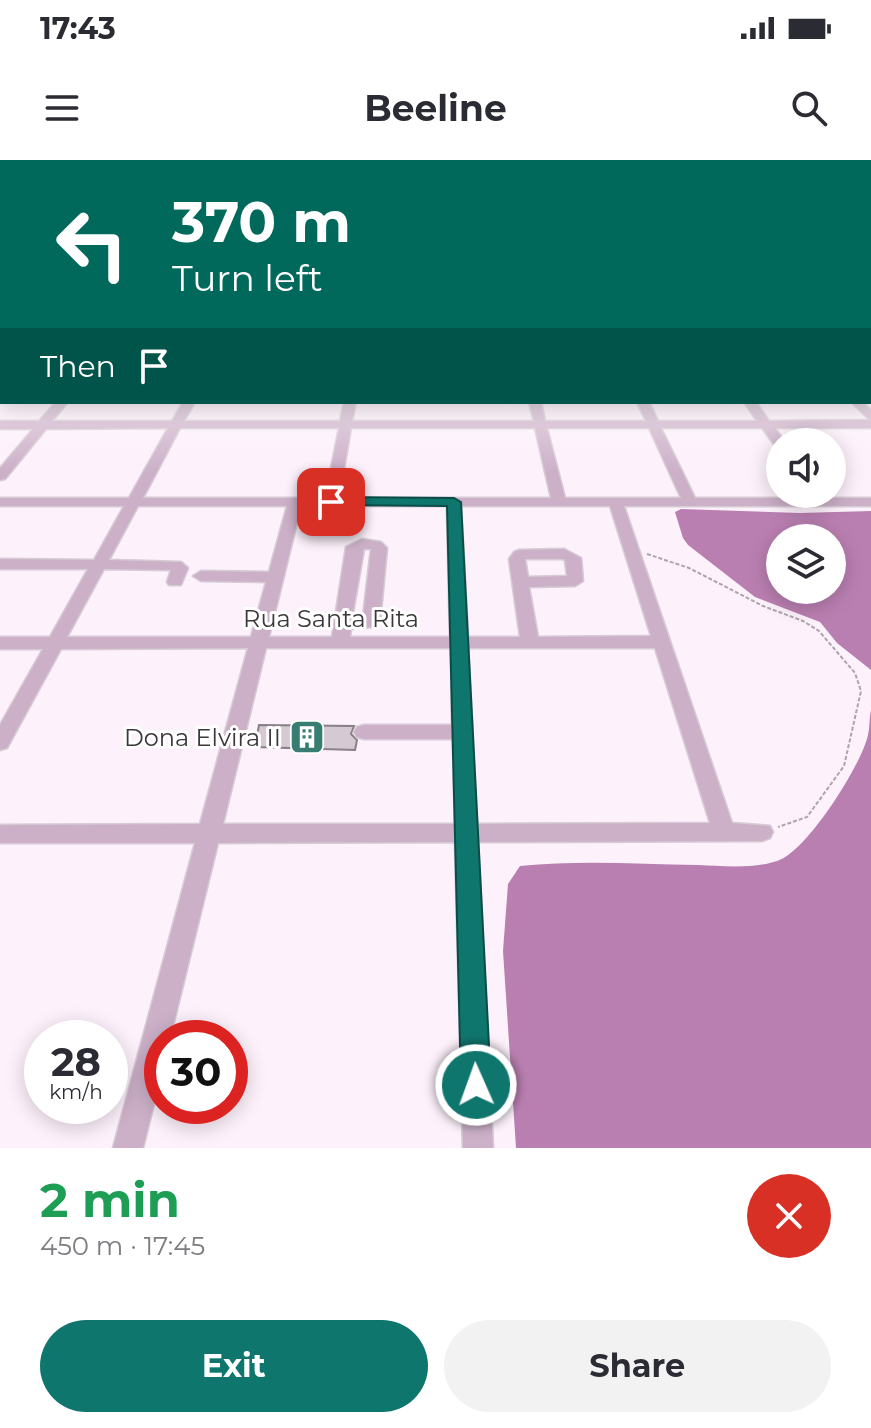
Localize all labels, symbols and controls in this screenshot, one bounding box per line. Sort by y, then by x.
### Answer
text: 17:43 [40,10,116,47]
icon: menu [40,86,84,130]
text: Beeline [364,86,507,130]
icon: search [787,86,831,130]
text: 370 m [172,188,351,256]
icon: left [40,192,144,296]
text: Turn left [172,256,323,300]
icon: arrive [132,344,176,388]
text: Then [40,348,116,385]
map controls [766,428,846,604]
button: sound [766,428,846,508]
pin [297,468,365,536]
icon: arrive [309,480,353,524]
button: layers [766,524,846,604]
street label: Rua Santa Rita [243,604,419,633]
building icon: Dona Elvira II [288,718,326,756]
place label: Dona Elvira II [124,723,281,752]
speed limit sign: 30 [144,1020,248,1124]
text: 28 [51,1037,101,1086]
position arrow [434,1043,518,1127]
text: km/h [49,1080,103,1104]
text: 2 min [40,1171,180,1229]
button: close [747,1174,831,1258]
text: 450 m · 17:45 [40,1230,205,1262]
button: Exit [40,1320,428,1412]
button: Share [444,1320,831,1412]

